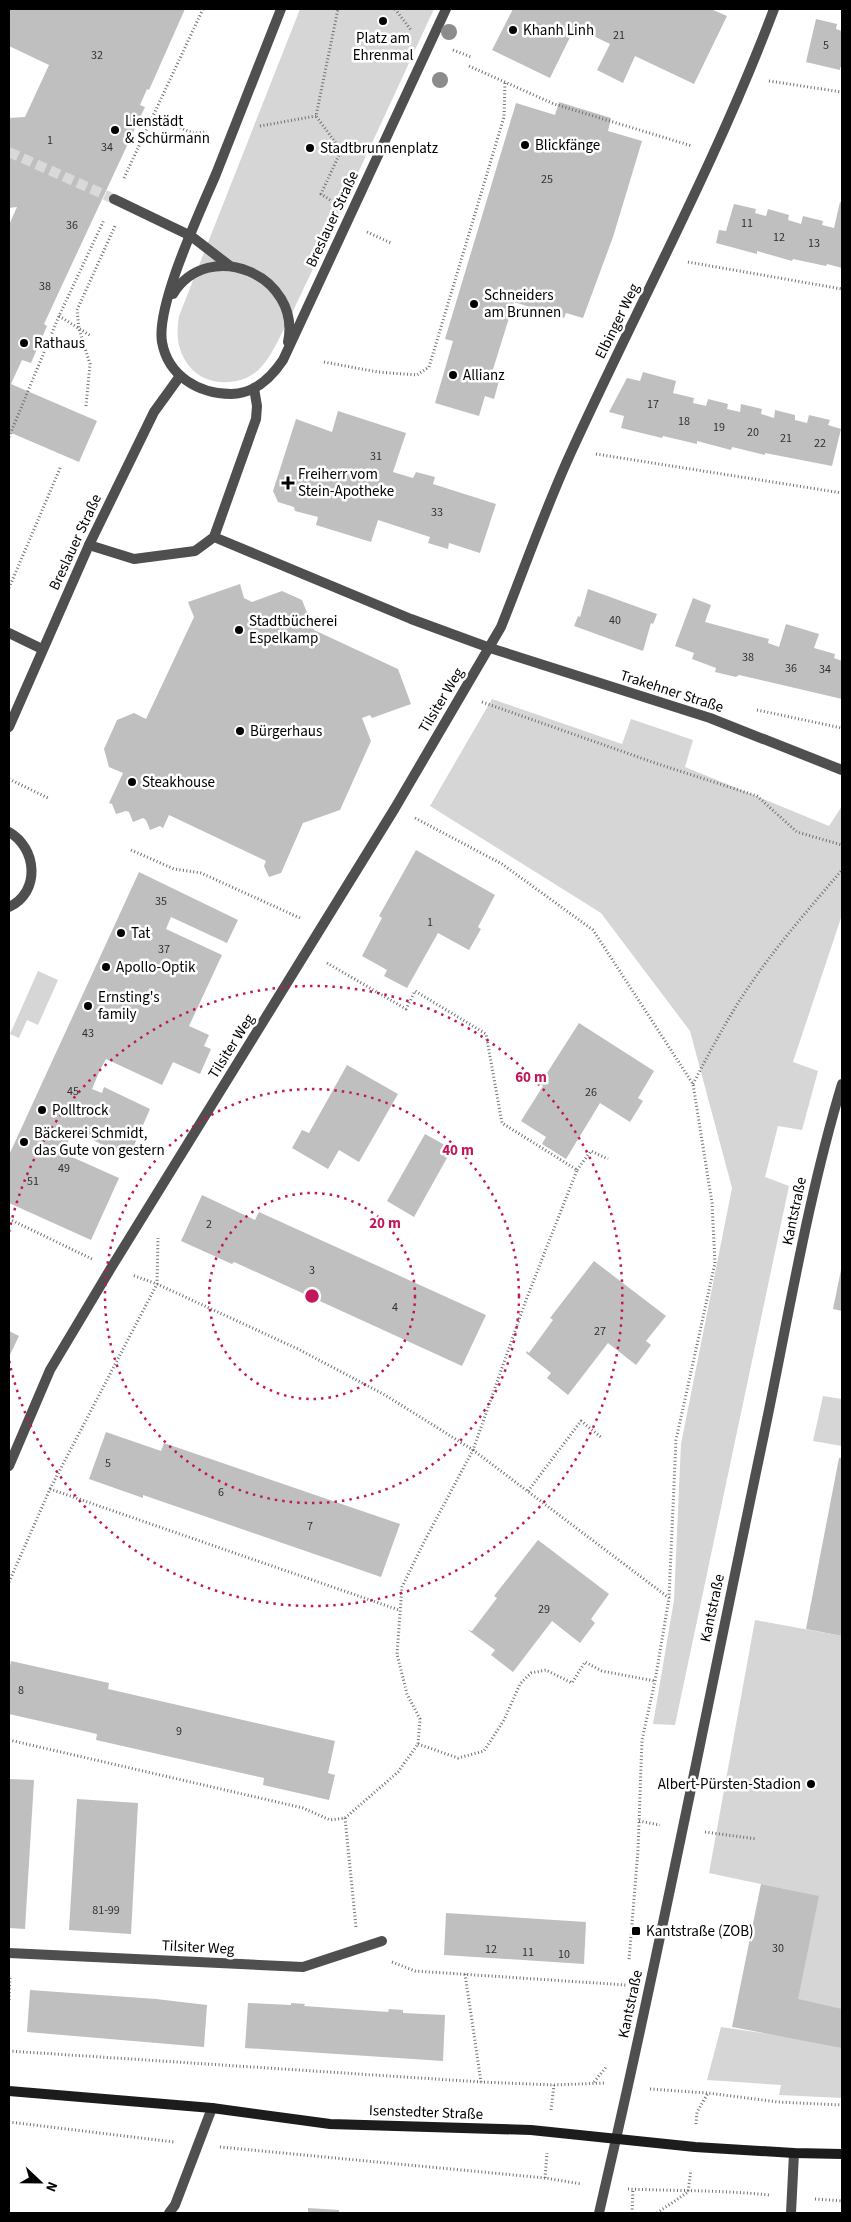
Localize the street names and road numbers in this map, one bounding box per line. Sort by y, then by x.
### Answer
street label: Breslauer Straße [301,168,364,271]
street label: Elbinger Weg [590,280,645,362]
street label: Breslauer Straße [44,491,107,594]
street label: Tilsiter Weg [414,663,469,737]
street label: Trakehner Straße [617,665,726,718]
street label: Tilsiter Weg [203,1010,260,1083]
street label: Kantstraße [777,1175,812,1247]
street label: Kantstraße [695,1572,730,1644]
street label: Tilsiter Weg [161,1935,235,1960]
street label: Kantstraße [613,1968,648,2040]
street label: Isenstedter Straße [369,2100,483,2125]

